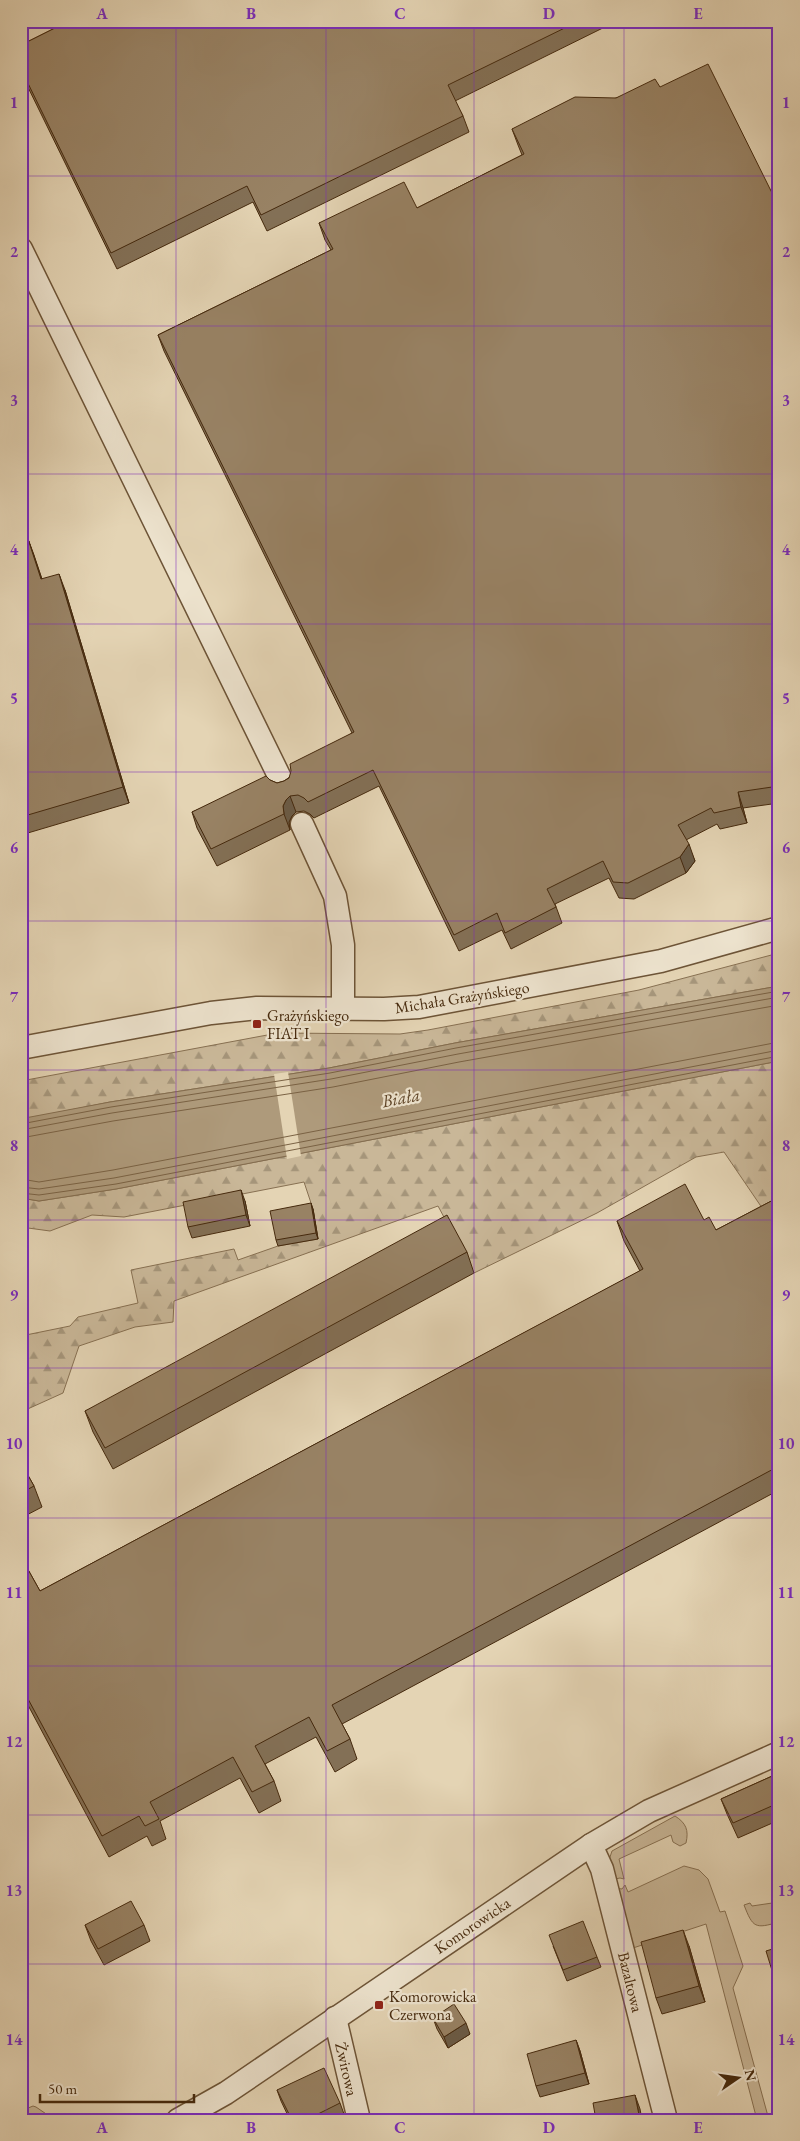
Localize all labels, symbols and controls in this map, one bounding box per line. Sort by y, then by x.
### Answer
text: A [95,3,108,24]
text: B [246,3,256,24]
text: C [394,3,406,24]
text: D [543,3,555,24]
text: E [693,3,703,24]
text: 1 [10,92,18,113]
text: 1 [782,92,790,113]
text: 2 [10,241,19,262]
text: 2 [782,241,791,262]
text: 3 [10,390,18,411]
text: 3 [782,390,790,411]
text: 4 [10,539,19,560]
text: 4 [782,539,791,560]
text: 5 [10,688,18,709]
text: 5 [782,688,790,709]
text: 6 [10,837,19,858]
text: 6 [782,837,791,858]
street label: Michała Grażyńskiego [393,976,531,1018]
text: 7 [10,986,19,1007]
text: 7 [782,986,791,1007]
place label: Grażyńskiego FIAT I [267,1005,349,1044]
marker: Grażyńskiego FIAT I [251,1018,263,1030]
water label: Biała [379,1083,422,1113]
text: 8 [10,1135,18,1156]
text: 8 [782,1135,790,1156]
text: 9 [10,1284,19,1305]
text: 9 [782,1284,791,1305]
text: 10 [6,1433,23,1454]
text: 10 [778,1433,795,1454]
text: 11 [6,1582,22,1603]
text: 11 [778,1582,794,1603]
text: 12 [6,1731,23,1752]
text: 12 [778,1731,795,1752]
text: 13 [6,1880,22,1901]
text: 13 [778,1880,794,1901]
street label: Komorowicka [430,1892,515,1959]
street label: Bazaltowa [613,1950,648,2015]
place label: Komorowicka Czerwona [389,1986,477,2025]
marker: Komorowicka Czerwona [373,1999,385,2011]
text: 14 [6,2029,23,2050]
text: 14 [778,2029,795,2050]
street label: Żwirowa [330,2040,363,2099]
north arrow [712,2054,762,2104]
text: N [741,2068,761,2083]
scale bar [40,2071,194,2103]
text: 50 m [48,2079,77,2098]
text: A [95,2117,108,2138]
text: B [246,2117,256,2138]
text: C [394,2117,406,2138]
text: D [543,2117,555,2138]
text: E [693,2117,703,2138]

